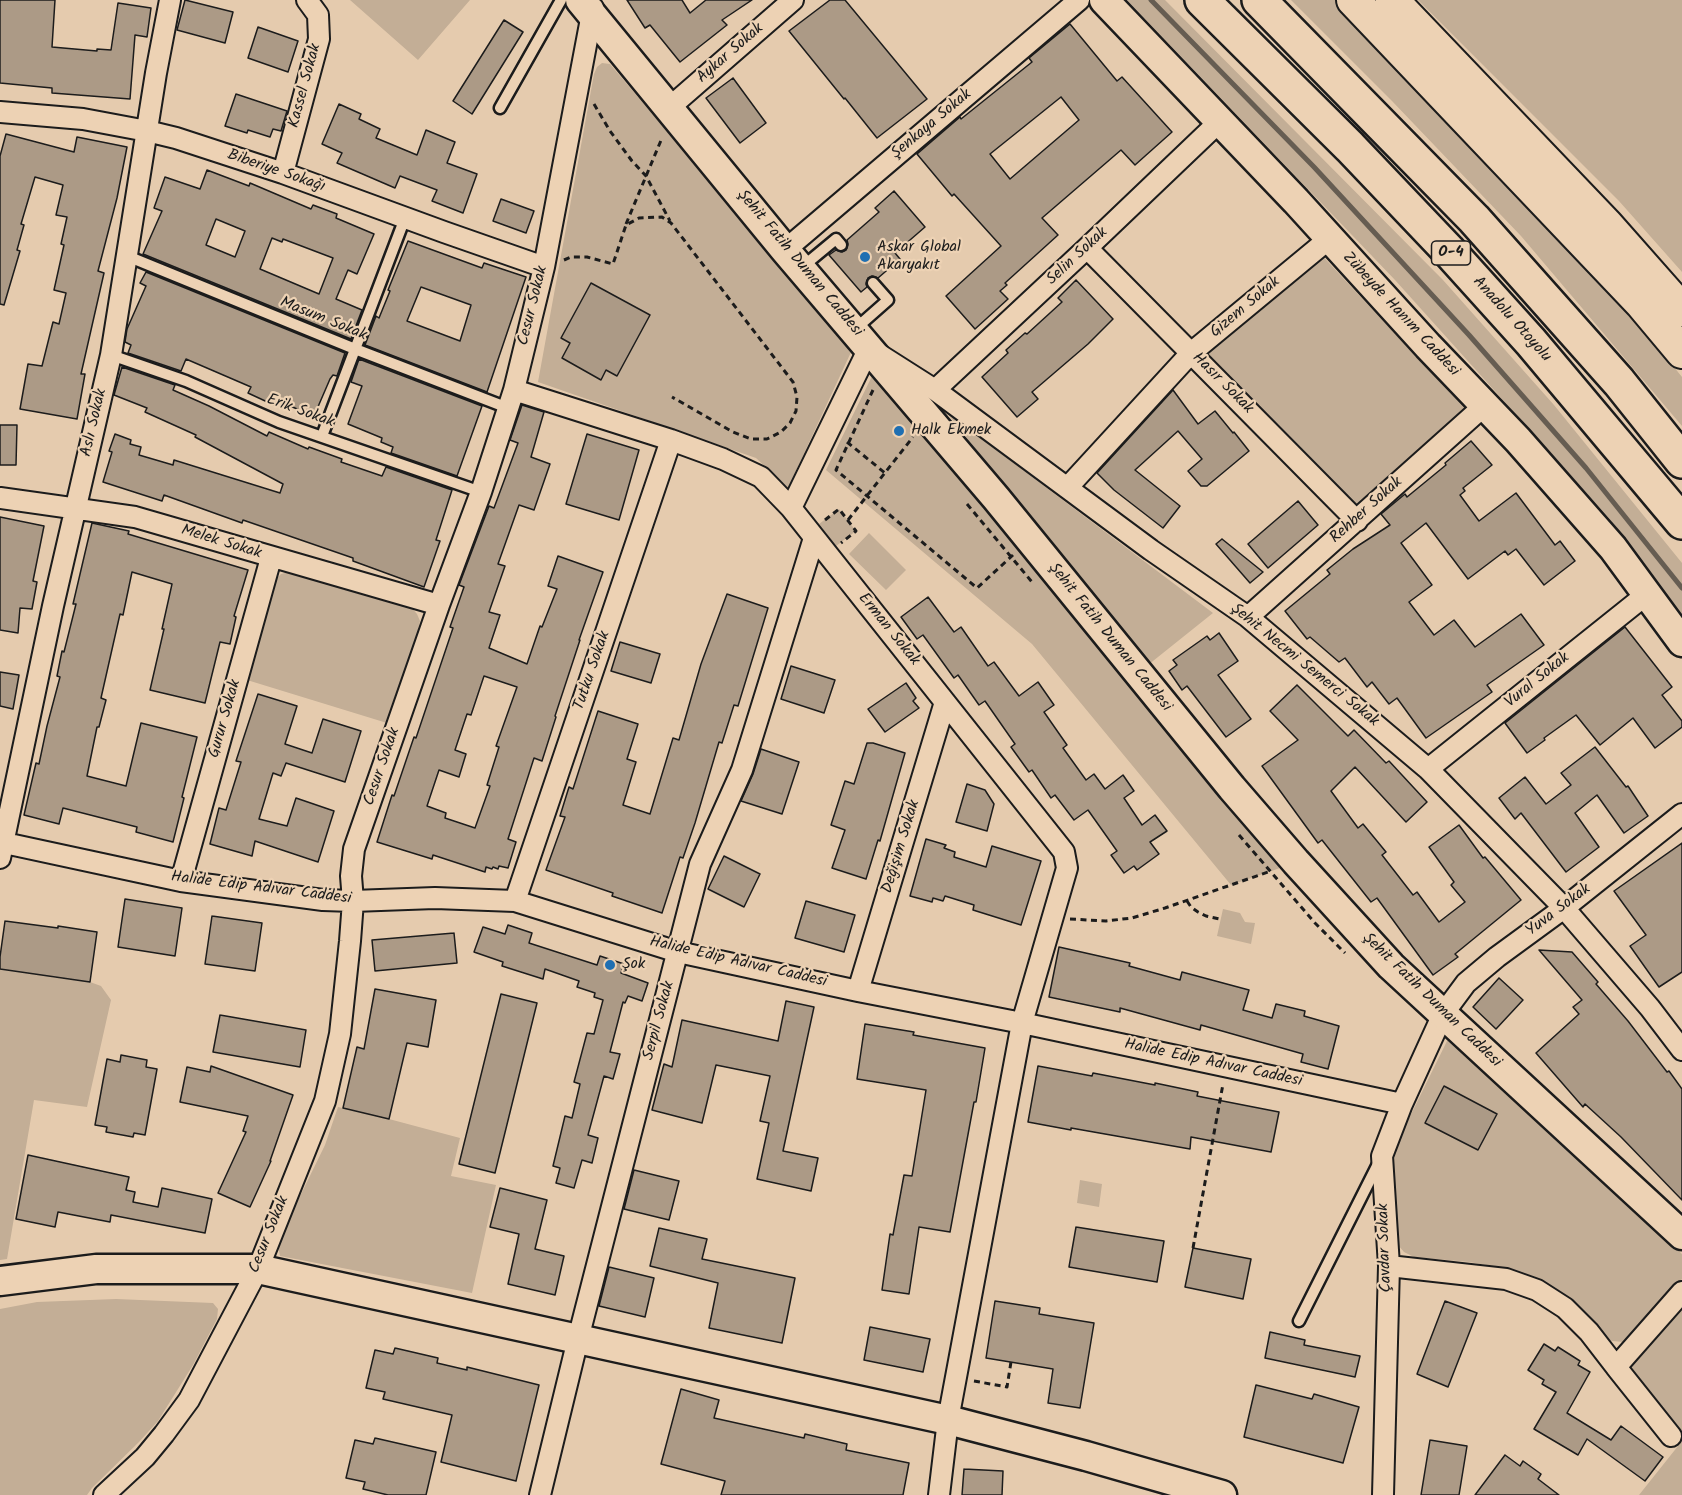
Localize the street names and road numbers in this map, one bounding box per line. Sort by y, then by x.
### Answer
street label: Aykar Sokak [694,20,768,88]
street label: Kassel Sokak [286,42,326,130]
street label: Şenkaya Sokak [888,86,976,164]
street label: Biberiye Sokağı [225,146,327,198]
street label: Şehit Fatih Duman Caddesi [732,187,866,341]
street label: Selin Sokak [1043,224,1113,290]
road number: O-4 [1432,241,1470,265]
street label: Zübeyde Hanım Caddesi [1337,249,1463,381]
street label: Cesur Sokak [515,264,553,348]
street label: Gizem Sokak [1207,273,1285,343]
street label: Anadolu Otoyolu [1468,273,1554,367]
street label: Masum Sokak [277,294,369,346]
street label: Hasır Sokak [1187,349,1257,419]
street label: Aslı Sokak [78,387,112,459]
street label: Erik Sokak [264,391,336,433]
street label: Rehber Sokak [1327,474,1407,548]
street label: Melek Sokak [178,522,264,564]
street label: Şehit Fatih Duman Caddesi [1043,560,1175,716]
street label: Erman Sokak [853,590,923,670]
street label: Şehit Necmi Semerci Sokak [1226,600,1382,732]
street label: Tutku Sokak [571,629,615,713]
street label: Vural Sokak [1502,649,1574,713]
street label: Gurur Sokak [206,678,246,760]
street label: Cesur Sokak [361,725,405,809]
street label: Değişim Sokak [879,798,925,896]
street label: Halide Edip Adıvar Caddesi [170,868,352,910]
street label: Yuva Sokak [1523,881,1595,941]
street label: Şehit Fatih Duman Caddesi [1358,930,1504,1072]
street label: Halide Edip Adıvar Caddesi [647,933,829,993]
street label: Serpil Sokak [640,979,680,1063]
street label: Halide Edip Adıvar Caddesi [1122,1036,1304,1092]
street label: Cesur Sokak [246,1194,294,1276]
street label: Çavdar Sokak [1375,1203,1397,1293]

